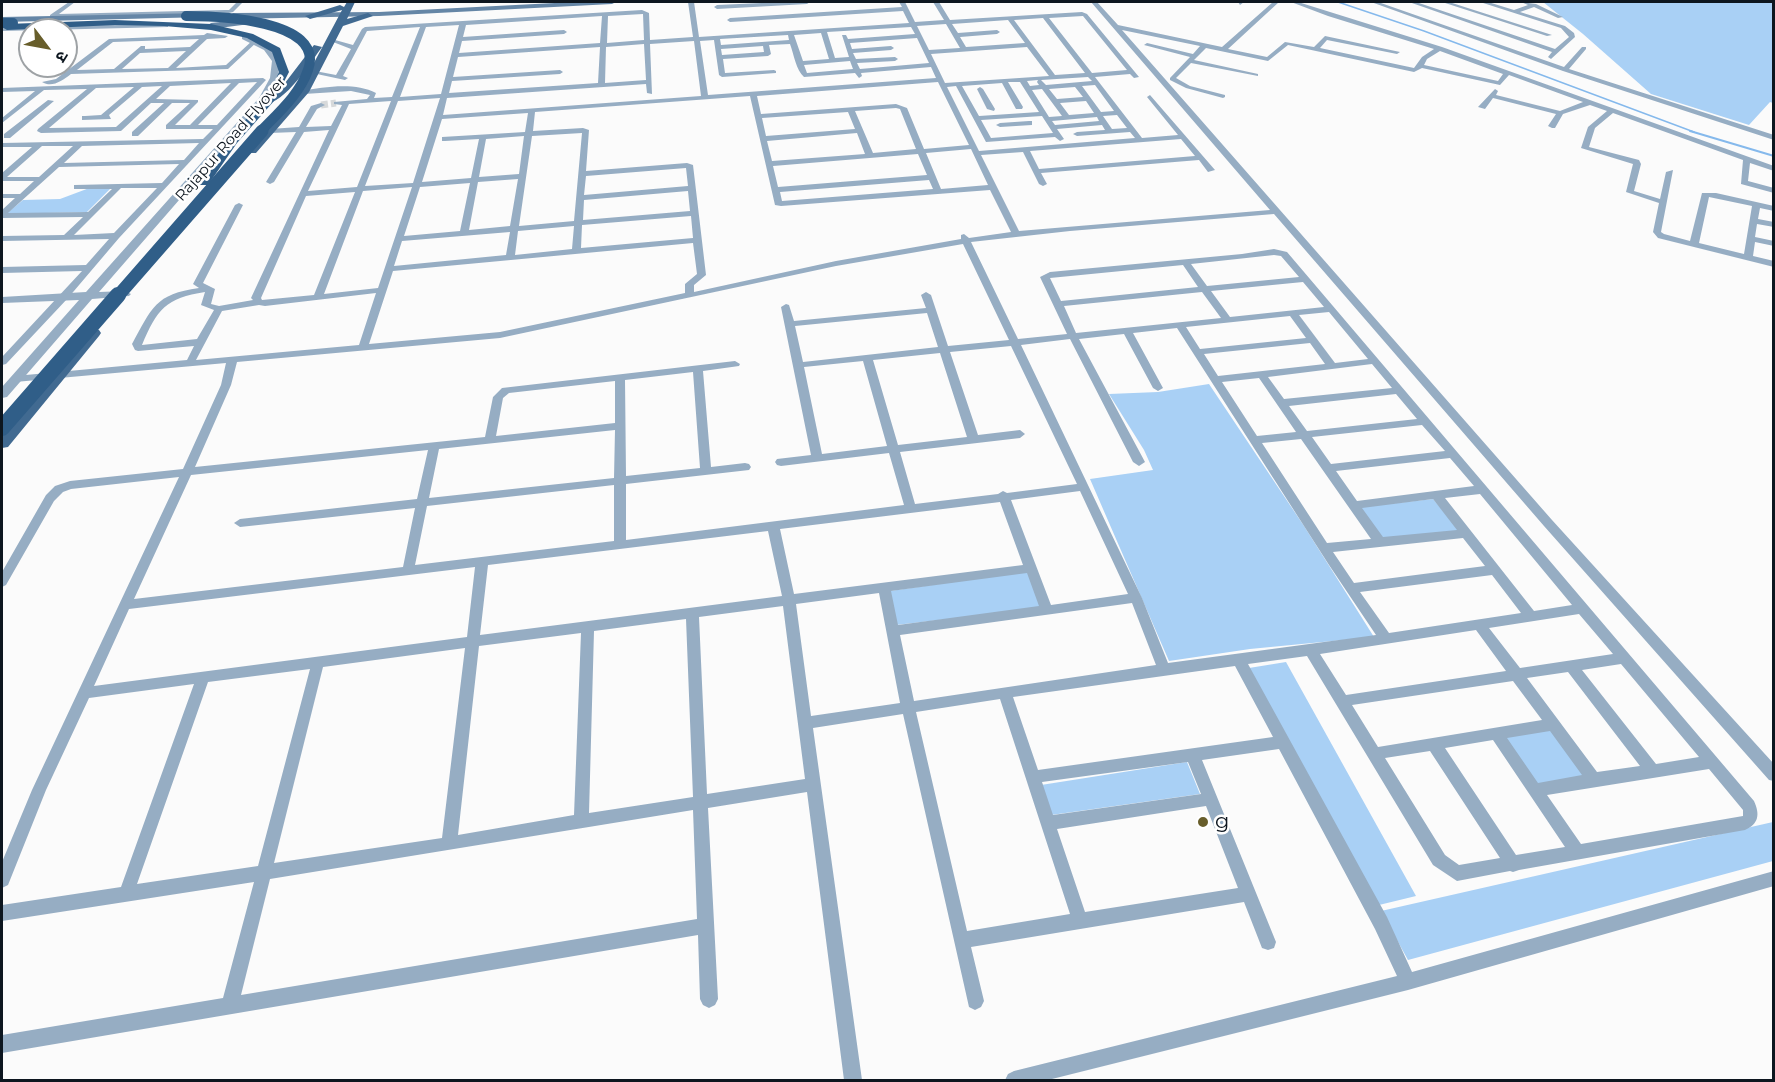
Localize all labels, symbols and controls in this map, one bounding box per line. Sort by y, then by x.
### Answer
north arrow [18,18,78,78]
text: उ [51,48,73,66]
street label: Rajapur Road Flyover [172,73,290,205]
place label: g [1215,809,1229,835]
marker: g [1196,815,1210,829]

